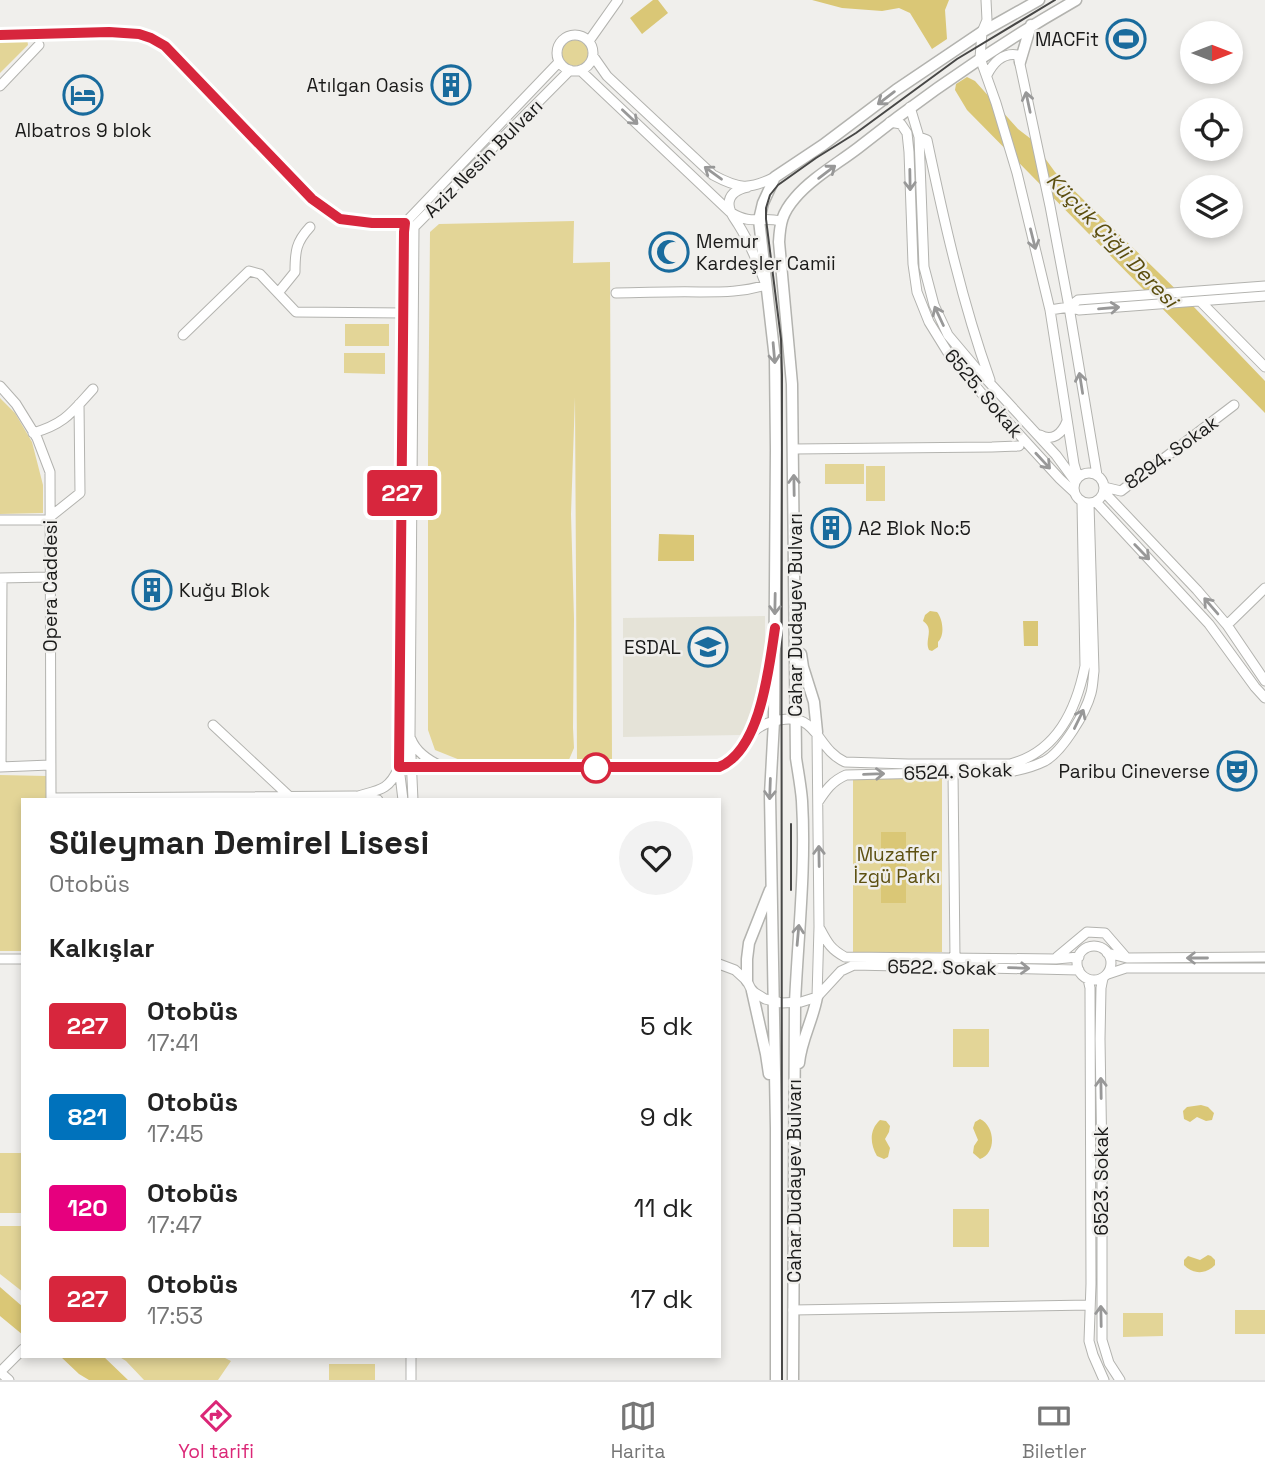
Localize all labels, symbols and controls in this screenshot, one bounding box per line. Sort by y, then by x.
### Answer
sports icon: MACFit [1105,18,1147,60]
north arrow [1180,21,1242,84]
map controls [1180,21,1243,238]
place label: MACFit [1035,27,1099,52]
building icon: Atılgan Oasis [430,64,472,106]
place label: Atılgan Oasis [306,73,424,98]
hotel icon: Albatros 9 blok [62,74,104,116]
one-way arrow [878,90,896,105]
one-way arrow [1021,91,1034,114]
street label: Aziz Nesin Bulvarı [419,94,548,223]
button: locate [1180,98,1243,161]
one-way arrow [621,108,638,125]
place label: Albatros 9 blok [15,118,151,143]
one-way arrow [817,164,835,179]
one-way arrow [704,166,723,180]
water label: Küçük Çiğli Deresi [1041,166,1186,315]
one-way arrow [903,168,917,191]
button: layers [1180,175,1243,238]
one-way arrow [1027,227,1040,250]
place label: Memur Kardeşler Camii [696,229,836,276]
mosque icon: Memur Kardeşler Camii [648,231,690,273]
one-way arrow [1097,301,1119,314]
one-way arrow [932,306,945,327]
one-way arrow [768,341,781,363]
street label: 6525. Sokak [939,343,1028,443]
one-way arrow [1074,372,1087,395]
street label: 8294. Sokak [1119,410,1223,495]
one-way arrow [1035,452,1051,470]
line badge: 227 [362,470,442,516]
one-way arrow [787,474,801,497]
text: 227 [381,477,423,508]
building icon: A2 Blok No:5 [810,507,852,549]
street label: Cahar Dudayev Bulvarı [783,513,808,717]
place label: A2 Blok No:5 [858,516,971,541]
street label: Opera Caddesi [38,520,63,652]
one-way arrow [1134,543,1151,560]
building icon: Kuğu Blok [131,569,173,611]
place label: Kuğu Blok [179,578,270,603]
one-way arrow [768,593,782,616]
one-way arrow [1203,597,1219,615]
school or university icon: ESDAL [687,626,729,668]
place label: ESDAL [624,635,681,660]
one-way arrow [1073,709,1086,730]
theatre icon: Paribu Cineverse [1216,750,1258,792]
unlabelled marker [581,753,611,783]
street label: 6524. Sokak [903,757,1013,786]
place label: Paribu Cineverse [1059,759,1210,784]
one-way arrow [862,767,885,781]
one-way arrow [764,778,777,801]
button: heart [619,821,693,895]
text: Süleyman Demirel Lisesi [49,822,429,864]
park label: Muzaffer İzgü Parkı [853,842,941,889]
one-way arrow [812,844,825,867]
text: Otobüs [49,869,130,899]
one-way arrow [792,924,805,947]
text: Kalkışlar [49,931,155,965]
one-way arrow [1186,951,1209,965]
street label: 6522. Sokak [887,954,997,981]
one-way arrow [1007,962,1030,975]
text: Otobüs [147,994,238,1028]
text: 5 dk [640,1009,693,1043]
text: 227 [67,1010,108,1041]
text: 17:41 [147,1028,199,1058]
one-way arrow [1094,1077,1108,1100]
street label: Cahar Dudayev Bulvarı [782,1079,807,1283]
text: Otobüs [147,1085,238,1119]
text: 9 dk [640,1100,693,1134]
text: 821 [68,1101,107,1132]
text: 17:45 [147,1119,204,1149]
street label: 6523. Sokak [1089,1126,1114,1236]
text: Otobüs [147,1176,238,1210]
text: 11 dk [634,1191,693,1225]
text: 120 [67,1192,108,1223]
text: 17:47 [147,1210,202,1240]
text: Otobüs [147,1267,238,1301]
text: 17 dk [630,1282,693,1316]
text: 227 [67,1283,108,1314]
text: 17:53 [147,1301,203,1331]
one-way arrow [1095,1305,1108,1328]
tab: Yol tarifi [178,1397,254,1464]
tab: Harita [611,1397,665,1464]
tab: Biletler [1022,1397,1087,1464]

